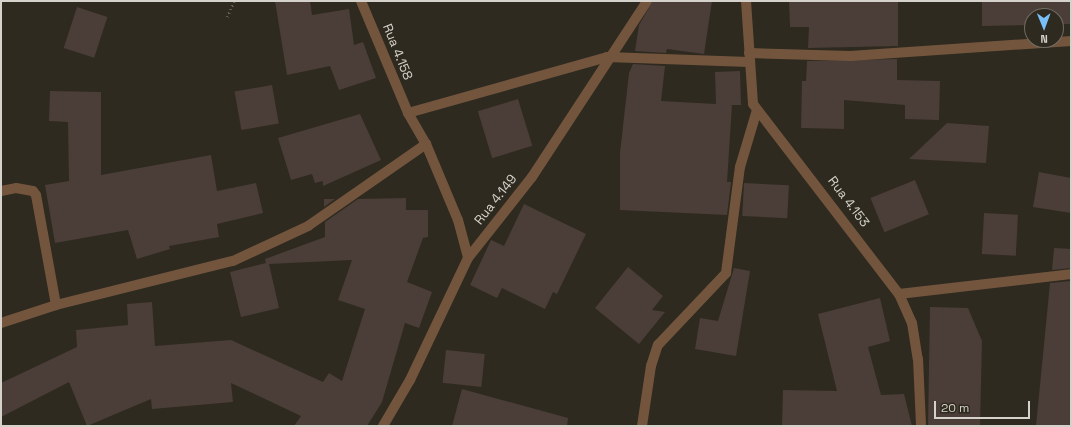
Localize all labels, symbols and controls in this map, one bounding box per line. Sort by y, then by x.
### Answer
north arrow [1024,8,1064,48]
street label: Rua 4.158 [379,22,415,82]
text: N [1040,32,1048,46]
street label: Rua 4.149 [472,172,520,228]
street label: Rua 4.153 [824,174,872,230]
scale bar [936,393,1032,419]
text: 20 m [941,400,969,416]

